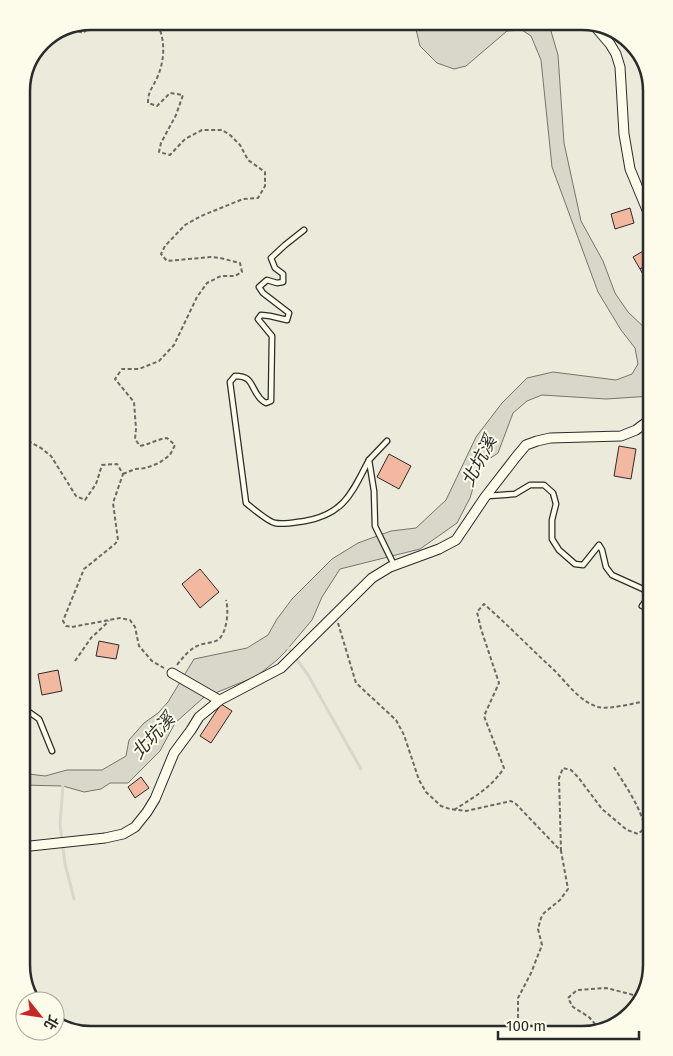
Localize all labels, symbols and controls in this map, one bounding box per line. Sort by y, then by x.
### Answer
water label: 北坑溪 [457,429,502,490]
water label: 北坑溪 [127,706,181,763]
north arrow [15,991,65,1041]
scale bar [498,1008,639,1040]
text: 北 [40,1012,62,1033]
text: 100 m [506,1017,546,1035]

